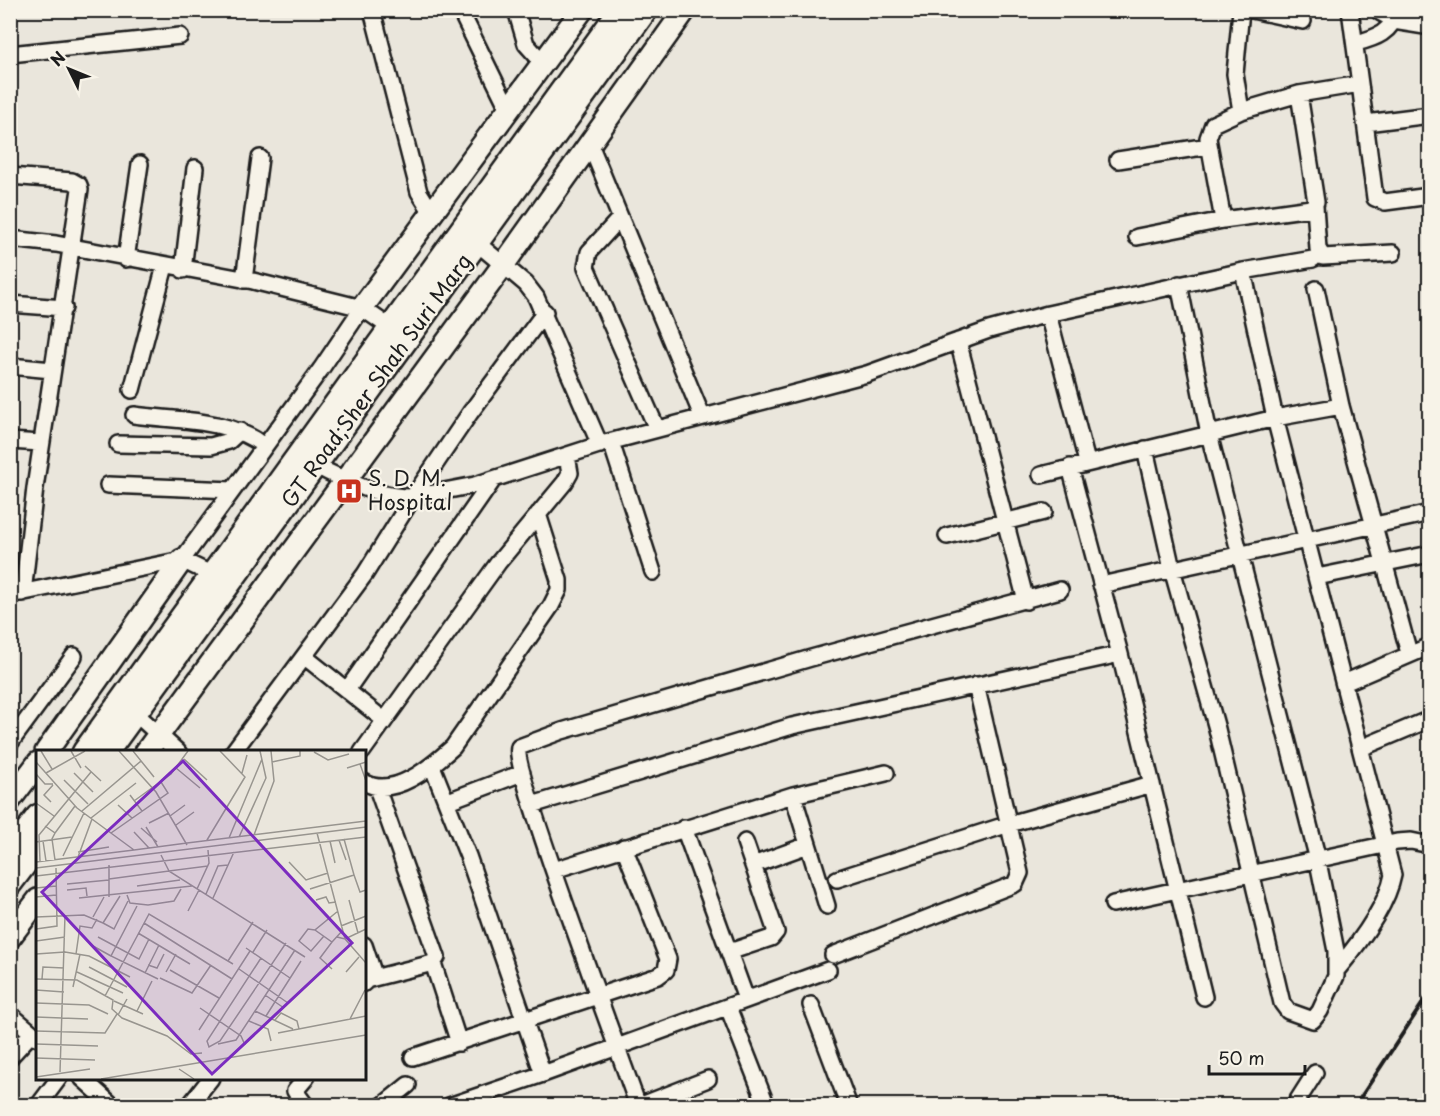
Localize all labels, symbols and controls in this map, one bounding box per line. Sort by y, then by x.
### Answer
north arrow [39,39,99,99]
text: N [44,45,70,71]
street label: GT Road;Sher Shah Suri Marg [272,246,478,513]
place label: S. D. M. Hospital [368,461,452,517]
hospital icon: S. D. M. Hospital [334,476,364,506]
inset map [36,750,366,1080]
scale bar [1209,1038,1305,1076]
text: 50 m [1218,1044,1265,1071]

